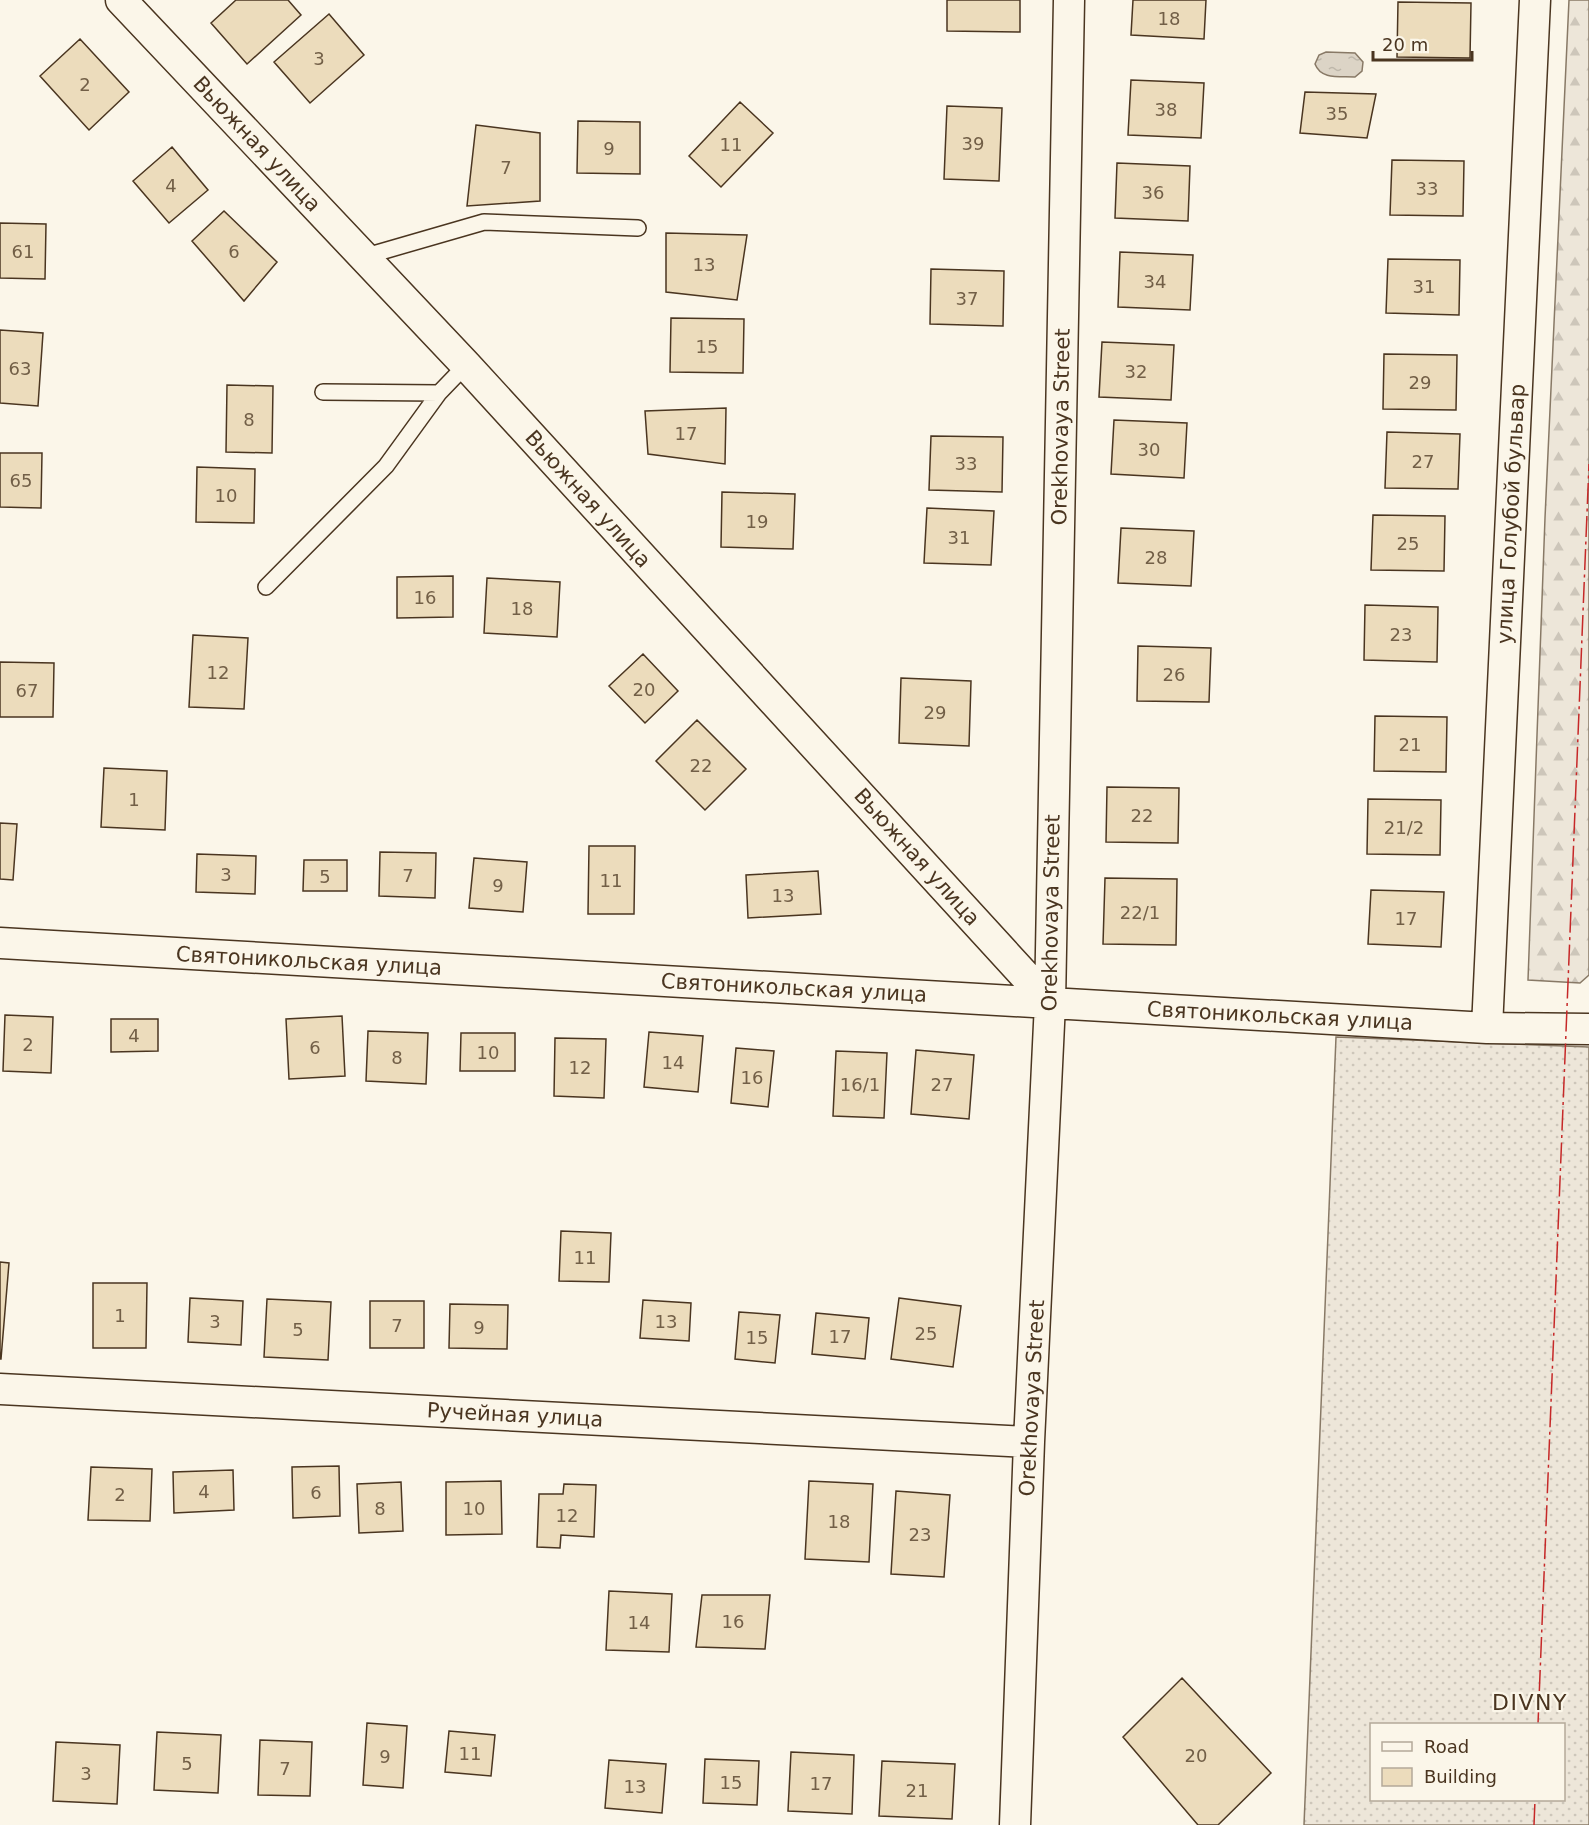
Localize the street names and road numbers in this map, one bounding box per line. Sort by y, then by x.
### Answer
street label: Вьюжная улица [188,71,326,217]
street label: Orekhovaya Street [1047,328,1075,526]
street label: улица Голубой бульвар [1492,383,1530,645]
street label: Вьюжная улица [520,426,656,572]
street label: Вьюжная улица [849,784,985,930]
street label: Orekhovaya Street [1037,814,1065,1012]
street label: Святоникольская улица [175,942,443,980]
street label: Святоникольская улица [660,969,928,1007]
street label: Святоникольская улица [1146,997,1414,1035]
street label: Orekhovaya Street [1015,1299,1049,1497]
street label: Ручейная улица [426,1398,604,1432]

